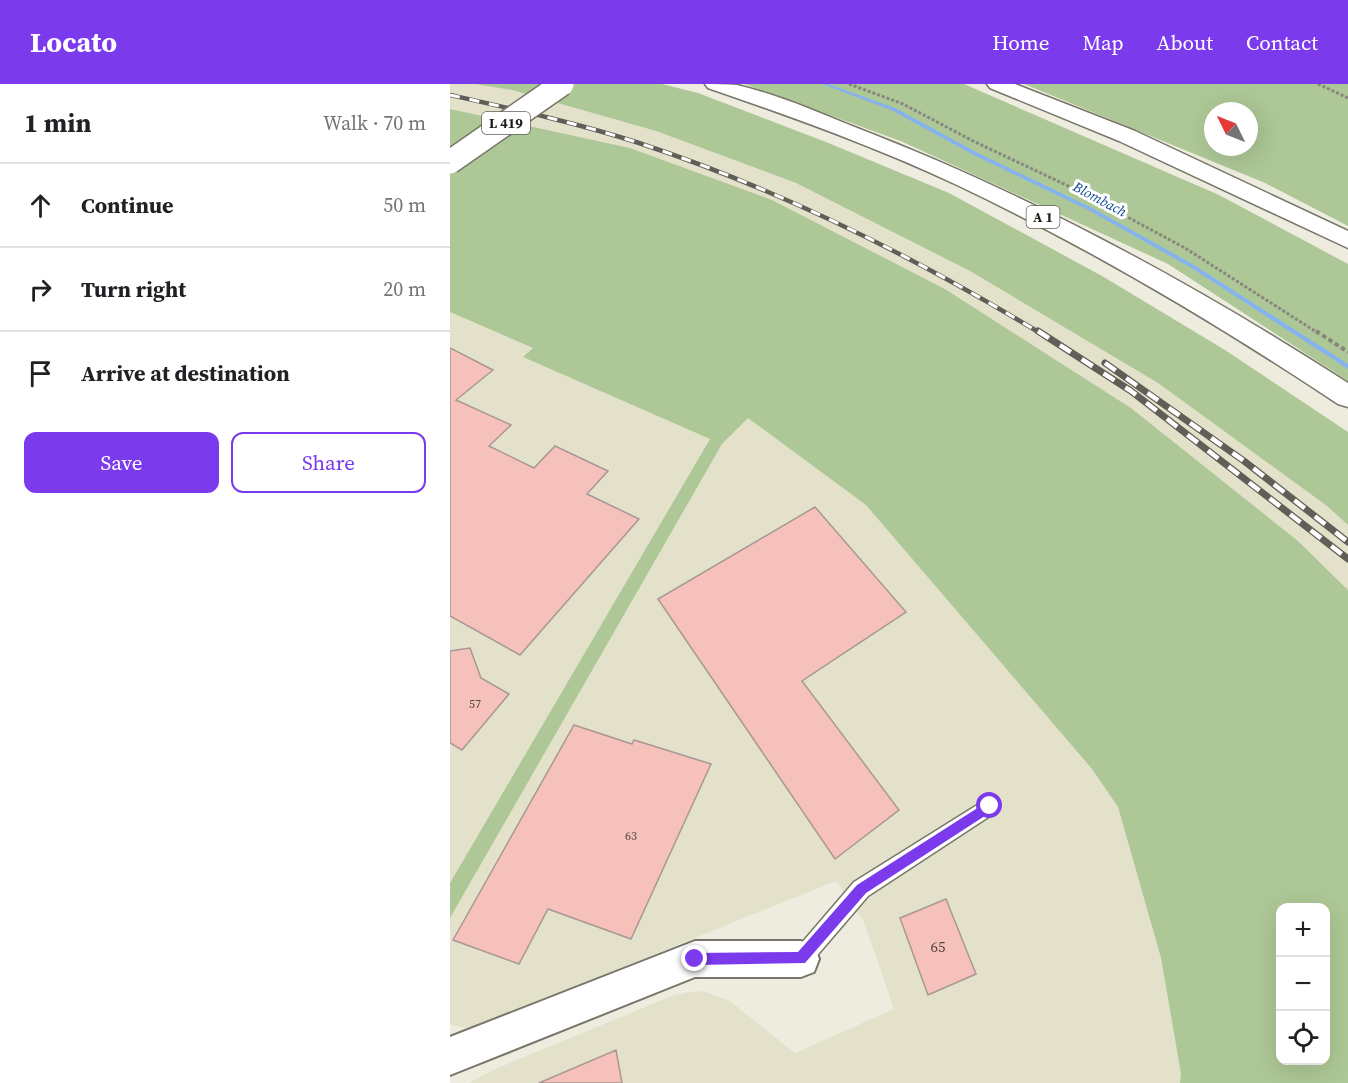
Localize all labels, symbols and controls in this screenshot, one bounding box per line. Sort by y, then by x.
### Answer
text: Locato [30,23,117,61]
text: Home [992,28,1050,57]
text: Map [1083,28,1124,57]
text: About [1157,28,1213,57]
text: Contact [1246,28,1318,57]
north arrow [1204,102,1258,156]
text: 1 min [24,105,91,141]
text: Walk · 70 m [323,109,426,137]
road number: L 419 [482,112,530,134]
water label: Blombach [1069,176,1131,222]
icon: ahead [24,189,57,222]
text: Continue [81,190,174,220]
text: 50 m [383,191,426,219]
road number: A 1 [1026,206,1060,228]
icon: right [24,273,57,306]
text: Turn right [81,274,186,304]
text: 20 m [383,275,426,303]
icon: arrive [24,357,57,390]
text: Arrive at destination [81,358,290,388]
button: Save [24,432,219,493]
button: Share [231,432,426,493]
house number: 57 [469,696,481,712]
route start [976,792,1002,818]
house number: 63 [625,828,637,844]
map controls [1276,903,1330,1065]
button: + [1276,903,1330,957]
house number: 65 [930,936,946,957]
route end [681,945,707,971]
button: − [1276,957,1330,1011]
button: locate [1276,1011,1330,1065]

